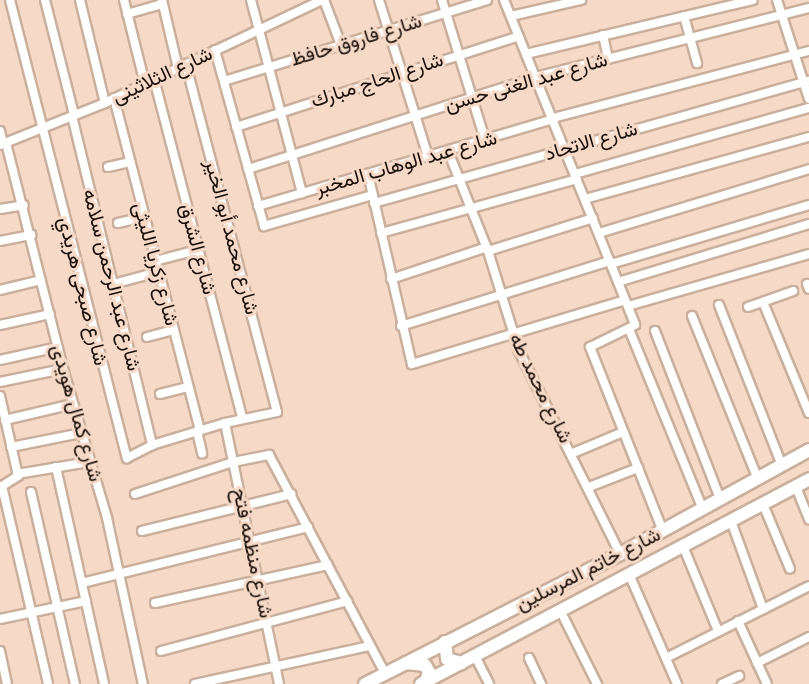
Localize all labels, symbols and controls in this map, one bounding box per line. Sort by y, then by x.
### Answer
street label: شارع فاروق حافظ [287,9,425,71]
street label: شارع الثلاثينى [108,41,216,109]
street label: شارع الحاج مبارك [308,47,446,113]
street label: شارع عبد الغنى حسن [442,47,610,117]
street label: شارع الاتحاد [542,116,640,166]
street label: شارع عبد الوهاب المخبر [312,126,500,200]
street label: شارع محمد أبو الخير [200,157,264,317]
street label: شارع عبد الرحمن سلامه [78,187,146,373]
street label: شارع زكريا الليثى [128,200,184,328]
street label: شارع الشرق [174,201,222,297]
street label: شارع صبحى هريدي [53,214,113,368]
street label: شارع محمد طه [504,329,578,447]
street label: شارع كمال هويدى [46,342,108,484]
street label: شارع منظمه فتح [228,486,278,620]
street label: شارع خاتم المرسلين [512,522,664,616]

